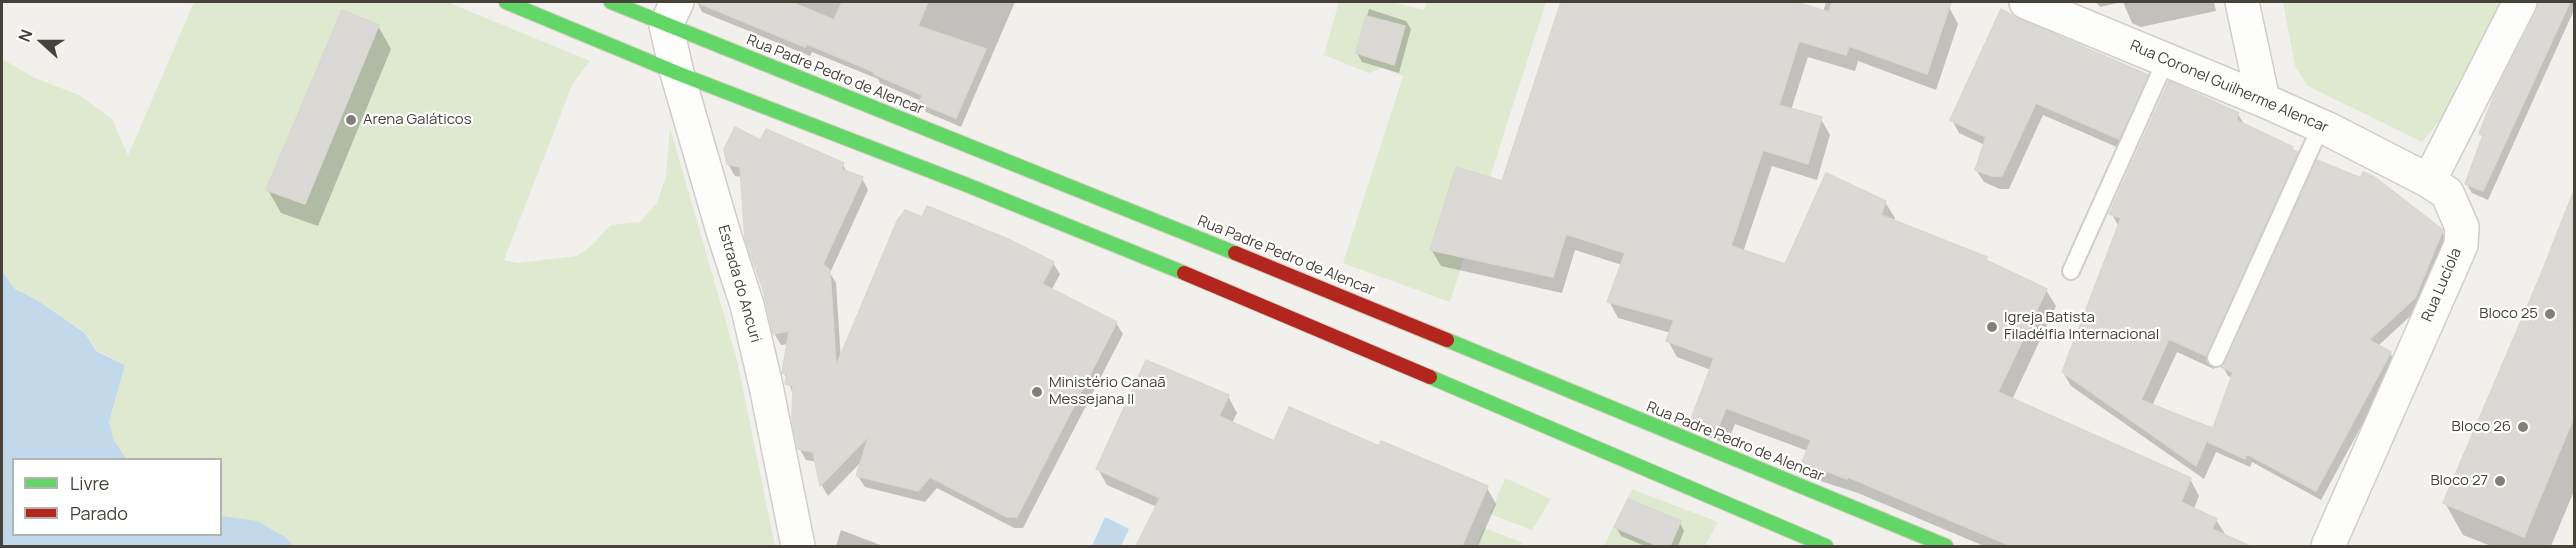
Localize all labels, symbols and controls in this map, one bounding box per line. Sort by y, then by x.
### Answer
north arrow [12,12,72,72]
text: N [13,26,38,45]
street label: Rua Padre Pedro de Alencar [744,31,926,119]
street label: Rua Coronel Guilherme Alencar [2127,37,2331,137]
place label: Arena Galáticos [363,111,472,129]
marker: Arena Galáticos [344,113,358,127]
street label: Rua Padre Pedro de Alencar [1195,212,1377,300]
street label: Estrada do Ancuri [714,223,764,345]
street label: Rua Lucíola [2418,245,2466,325]
place label: Bloco 25 [2479,305,2538,323]
marker: Bloco 25 [2543,307,2557,321]
place label: Igreja Batista Filadélfia Internacional [2004,309,2159,344]
marker: Igreja Batista Filadélfia Internacional [1985,320,1999,334]
place label: Ministério Canaã Messejana II [1049,374,1166,409]
marker: Ministério Canaã Messejana II [1030,385,1044,399]
street label: Rua Padre Pedro de Alencar [1644,398,1826,486]
place label: Bloco 26 [2452,418,2511,436]
marker: Bloco 26 [2516,420,2530,434]
legend [12,458,222,536]
text: Livre [70,471,109,495]
place label: Bloco 27 [2430,472,2488,490]
marker: Bloco 27 [2493,474,2507,488]
text: Parado [70,501,128,525]

